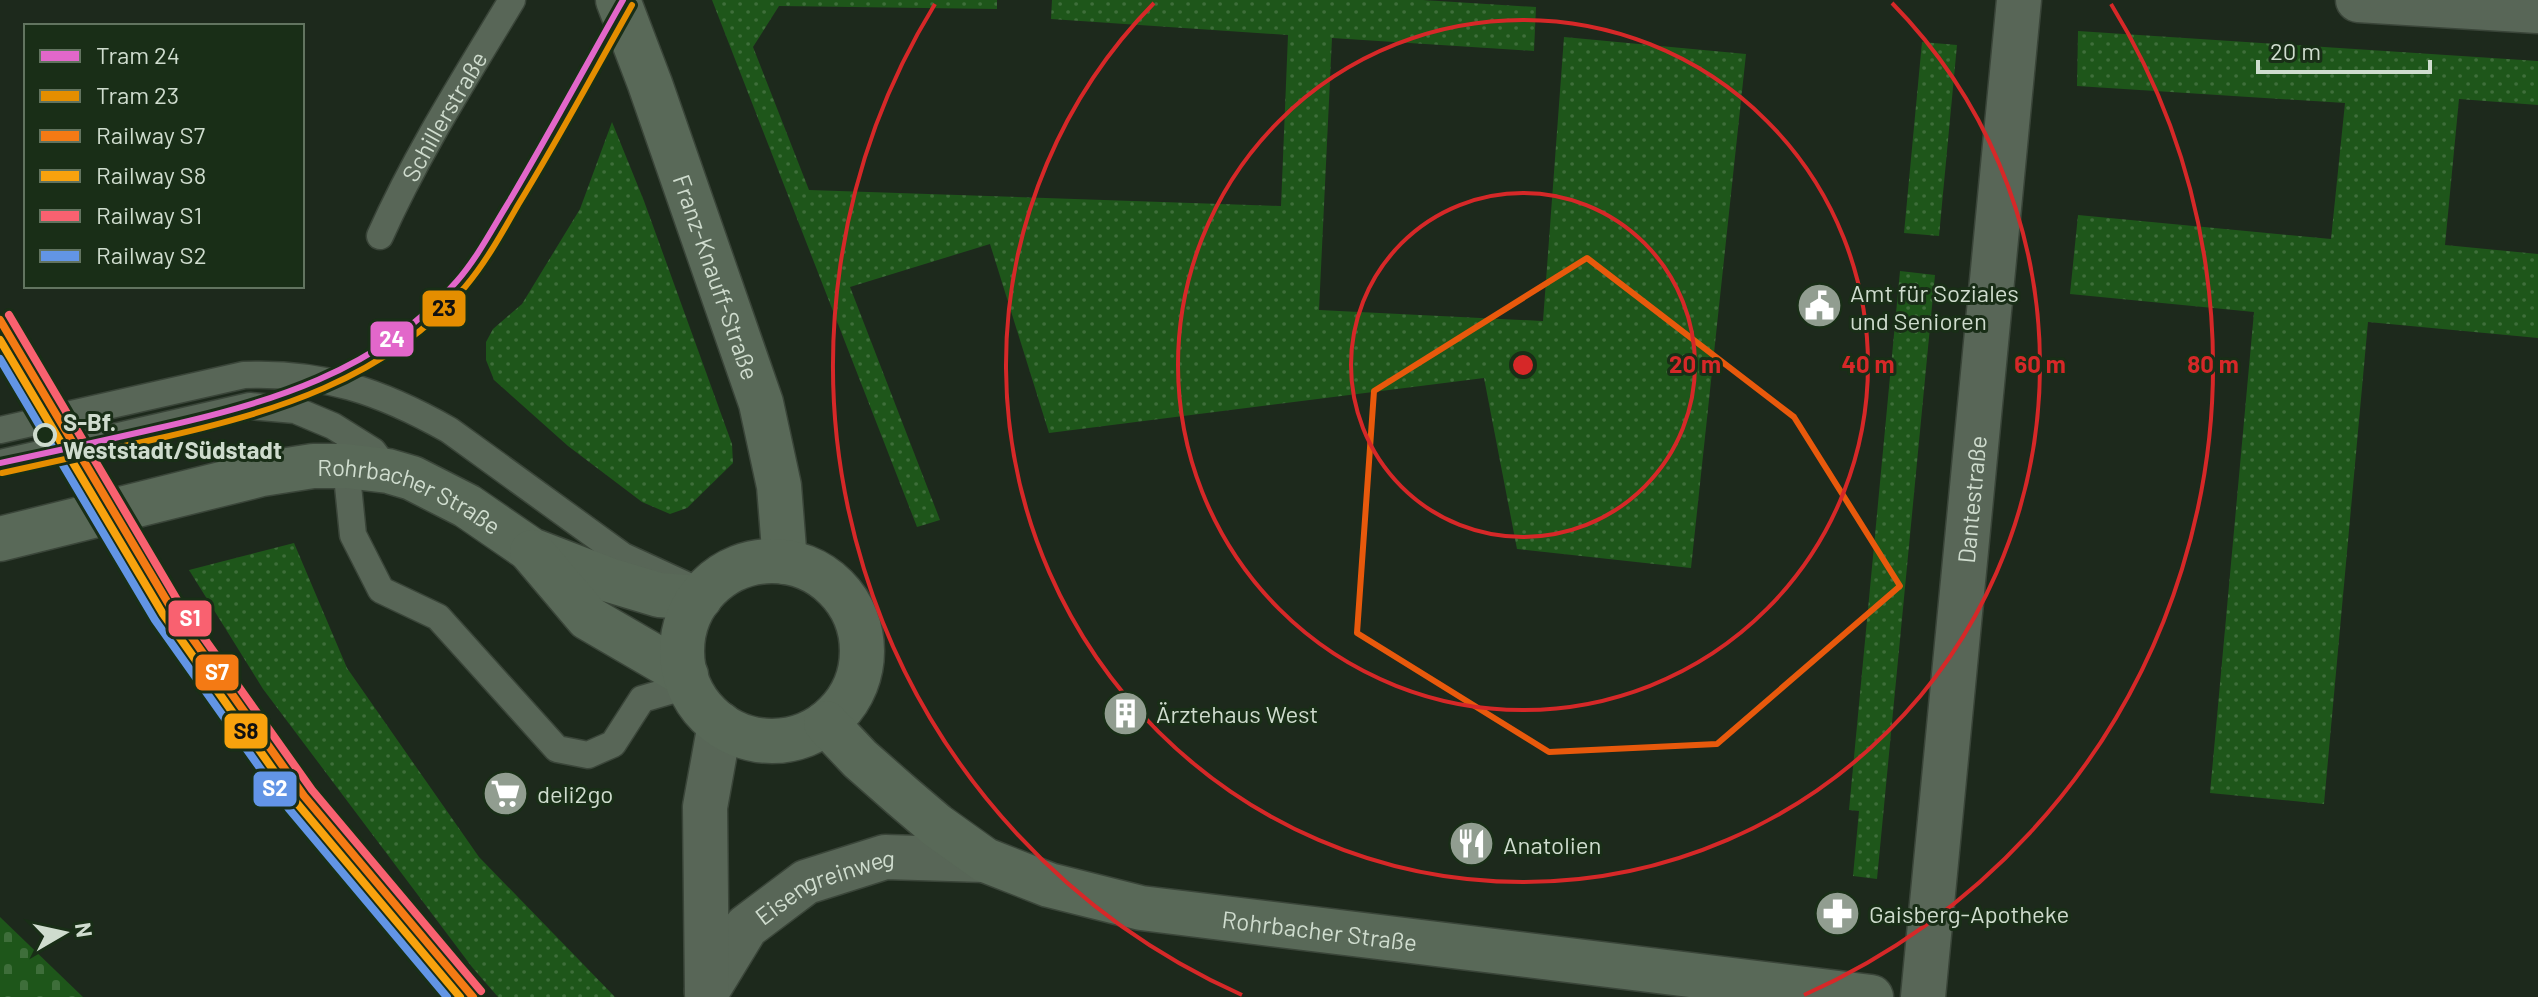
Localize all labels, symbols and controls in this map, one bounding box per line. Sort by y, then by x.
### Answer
legend [24,24,304,288]
scale bar [2258,24,2430,74]
text: 20 m [2270,36,2321,65]
text: Tram 24 [96,40,180,69]
street label: Schillerstraße [395,45,492,186]
text: Tram 23 [96,80,179,109]
text: Railway S7 [96,120,205,149]
text: Railway S8 [96,160,206,189]
street label: Franz-Knauff-Straße [668,170,766,383]
text: Railway S1 [96,200,202,229]
text: Railway S2 [96,240,207,269]
place label: Amt für Soziales und Senioren [1850,278,2019,335]
public building icon: Amt für Soziales und Senioren [1795,282,1843,330]
line badge: 23 [421,289,467,328]
text: 23 [432,294,456,320]
line badge: 24 [369,320,415,358]
text: 24 [379,325,405,351]
text: 20 m [1669,349,1721,378]
text: 40 m [1841,349,1895,378]
text: 60 m [2014,349,2066,378]
text: 80 m [2187,349,2239,378]
centre of rings [1509,351,1537,379]
place label: S-Bf. Weststadt/Südstadt [63,407,282,464]
marker: S-Bf. Weststadt/Südstadt [34,424,56,446]
street label: Dantestraße [1950,434,1992,565]
street label: Rohrbacher Straße [317,451,507,540]
line badge: S1 [167,599,213,638]
text: S1 [180,604,200,630]
line badge: S7 [194,653,240,692]
text: S7 [205,658,229,684]
building icon: Ärztehaus West [1101,689,1149,737]
place label: Ärztehaus West [1156,699,1318,728]
line badge: S8 [223,712,269,750]
text: S8 [234,717,259,743]
supermarket icon: deli2go [482,769,530,817]
line badge: S2 [252,770,298,808]
text: S2 [262,774,288,800]
place label: deli2go [537,779,613,808]
restaurant icon: Anatolien [1448,820,1496,868]
place label: Anatolien [1503,830,1602,859]
street label: Eisengreinweg [749,842,895,930]
pharmacy icon: Gaisberg-Apotheke [1814,889,1862,937]
north arrow [24,893,104,973]
place label: Gaisberg-Apotheke [1869,899,2069,928]
street label: Rohrbacher Straße [1221,904,1419,956]
text: N [71,920,99,939]

